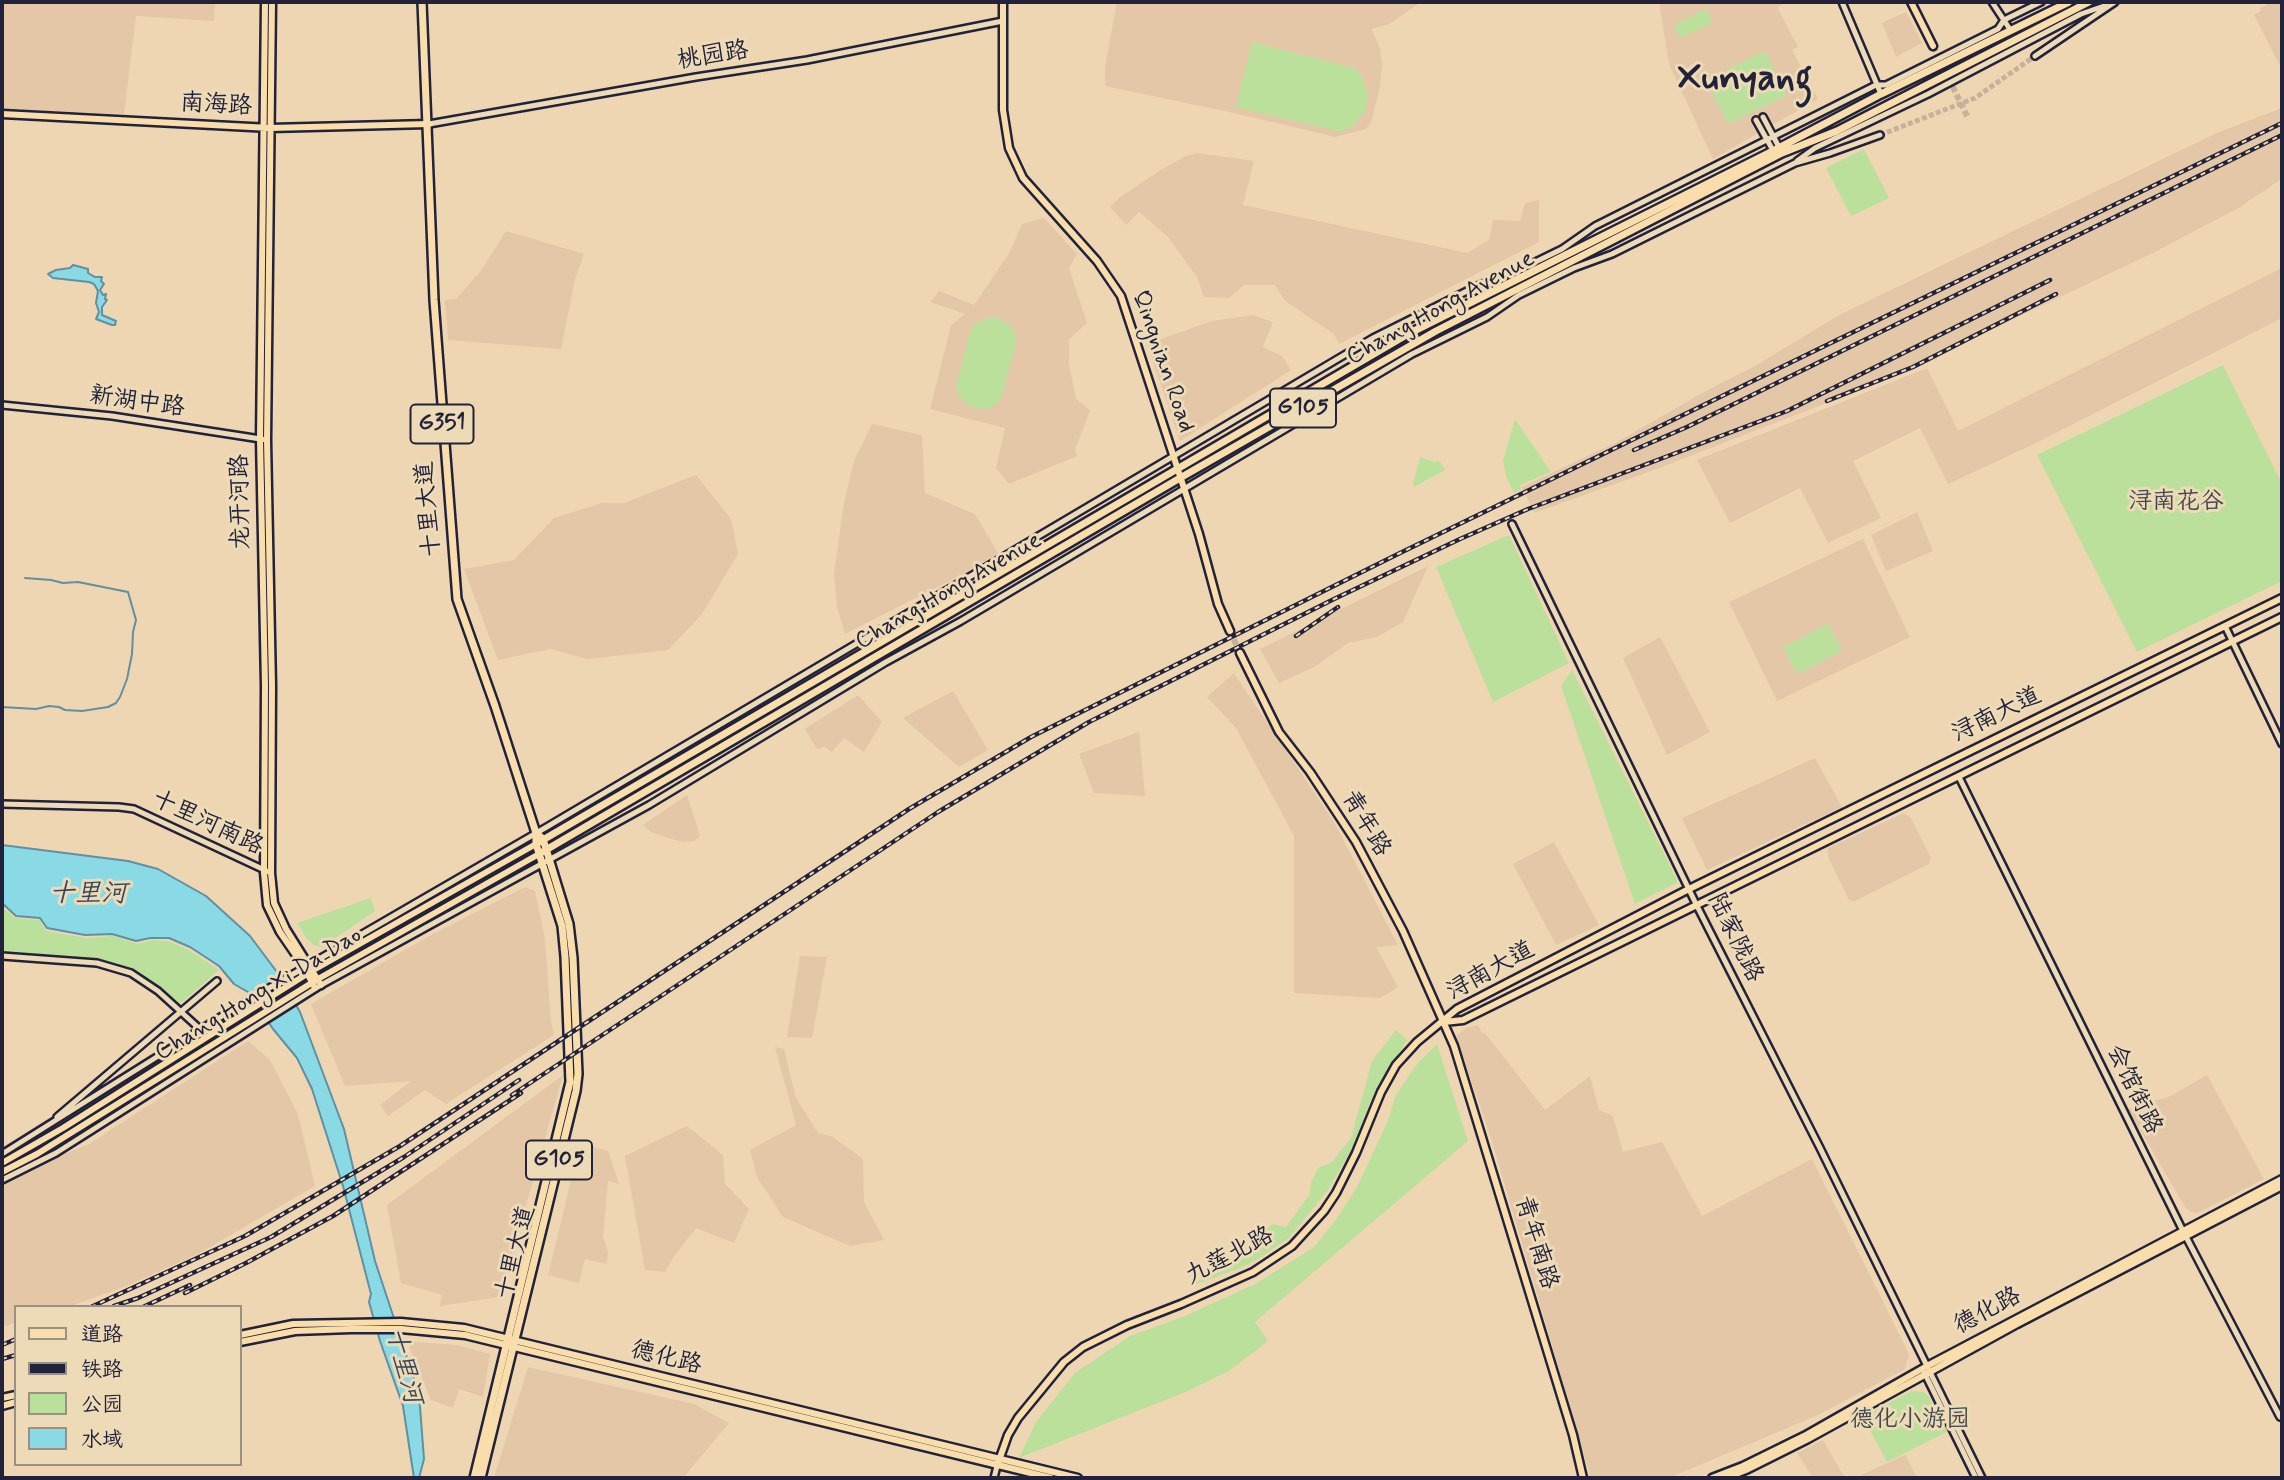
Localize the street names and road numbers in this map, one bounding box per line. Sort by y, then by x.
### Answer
street label: 桃园路 [675,37,751,77]
street label: 南海路 [179,90,253,122]
street label: Chang Hong Avenue [1342,245,1540,373]
street label: Qingnian Road [1124,287,1200,437]
street label: 新湖中路 [87,382,187,424]
road number: G105 [1270,388,1336,428]
road number: G351 [410,404,474,444]
street label: 龙开河路 [227,454,257,550]
street label: 十里大道 [411,460,449,558]
street label: Chang Hong Avenue [851,527,1047,657]
street label: 浔南大道 [1948,682,2046,750]
street label: 十里河南路 [147,786,267,862]
street label: 青年路 [1334,786,1396,862]
street label: 陆家陇路 [1700,889,1768,987]
street label: Chang Hong Xi Da Dao [150,922,368,1068]
street label: 浔南大道 [1442,936,1540,1008]
street label: 会馆街路 [2099,1041,2167,1139]
road number: G105 [526,1140,592,1180]
street label: 青年南路 [1507,1193,1563,1293]
street label: 十里大道 [491,1203,543,1303]
street label: 九莲北路 [1181,1222,1279,1292]
street label: 德化路 [1949,1282,2027,1342]
street label: 德化路 [628,1336,704,1382]

